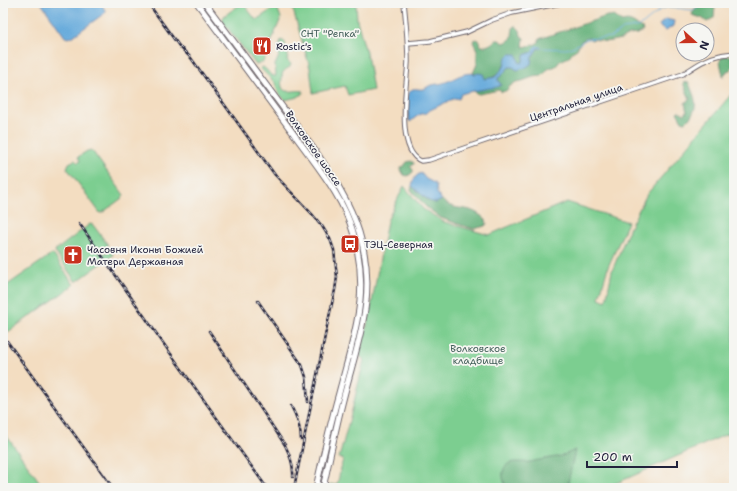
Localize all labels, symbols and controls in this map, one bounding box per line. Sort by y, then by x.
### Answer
north arrow [675,22,715,62]
park label: СНТ "Репка" [301,27,359,40]
restaurant icon: Rostic's [251,35,273,57]
text: N [695,39,712,52]
place label: Rostic's [276,40,312,53]
street label: Центральная улица [528,80,625,124]
street label: Волковское шоссе [283,108,345,189]
bus stop icon: ТЭЦ-Северная [339,233,361,255]
place label: ТЭЦ-Северная [364,238,433,251]
place label: Часовня Иконы Божией Матери Державная [87,243,204,268]
church icon: Часовня Иконы Божией Матери Державная [62,244,84,266]
park label: Волковское кладбище [450,342,506,367]
scale bar [587,443,677,469]
text: 200 m [593,449,632,465]

